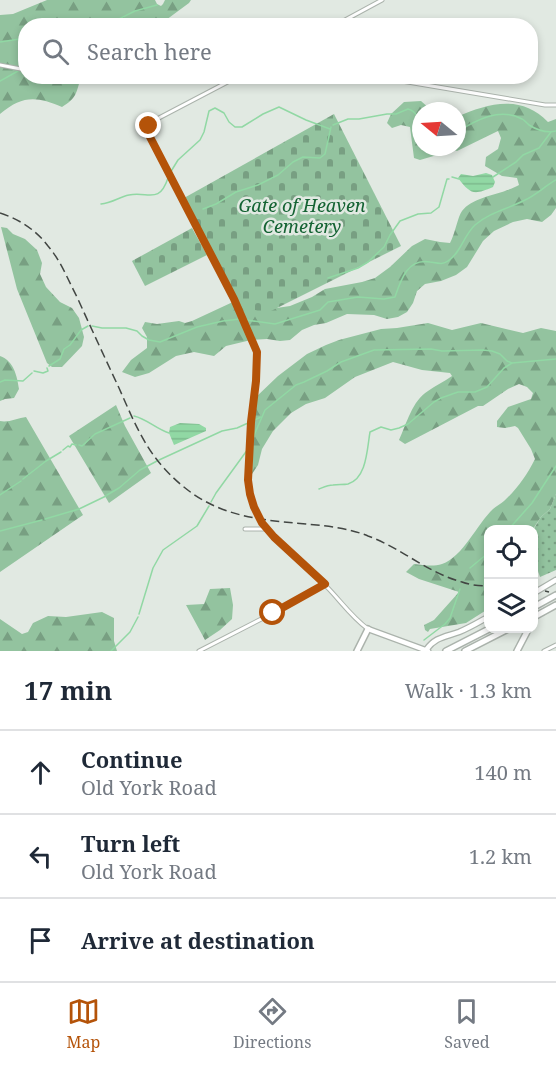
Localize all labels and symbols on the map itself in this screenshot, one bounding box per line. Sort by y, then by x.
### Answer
north arrow [412,102,466,156]
route end [135,112,161,138]
park label: Gate of Heaven Cemetery [238,193,366,238]
route start [259,599,285,625]

